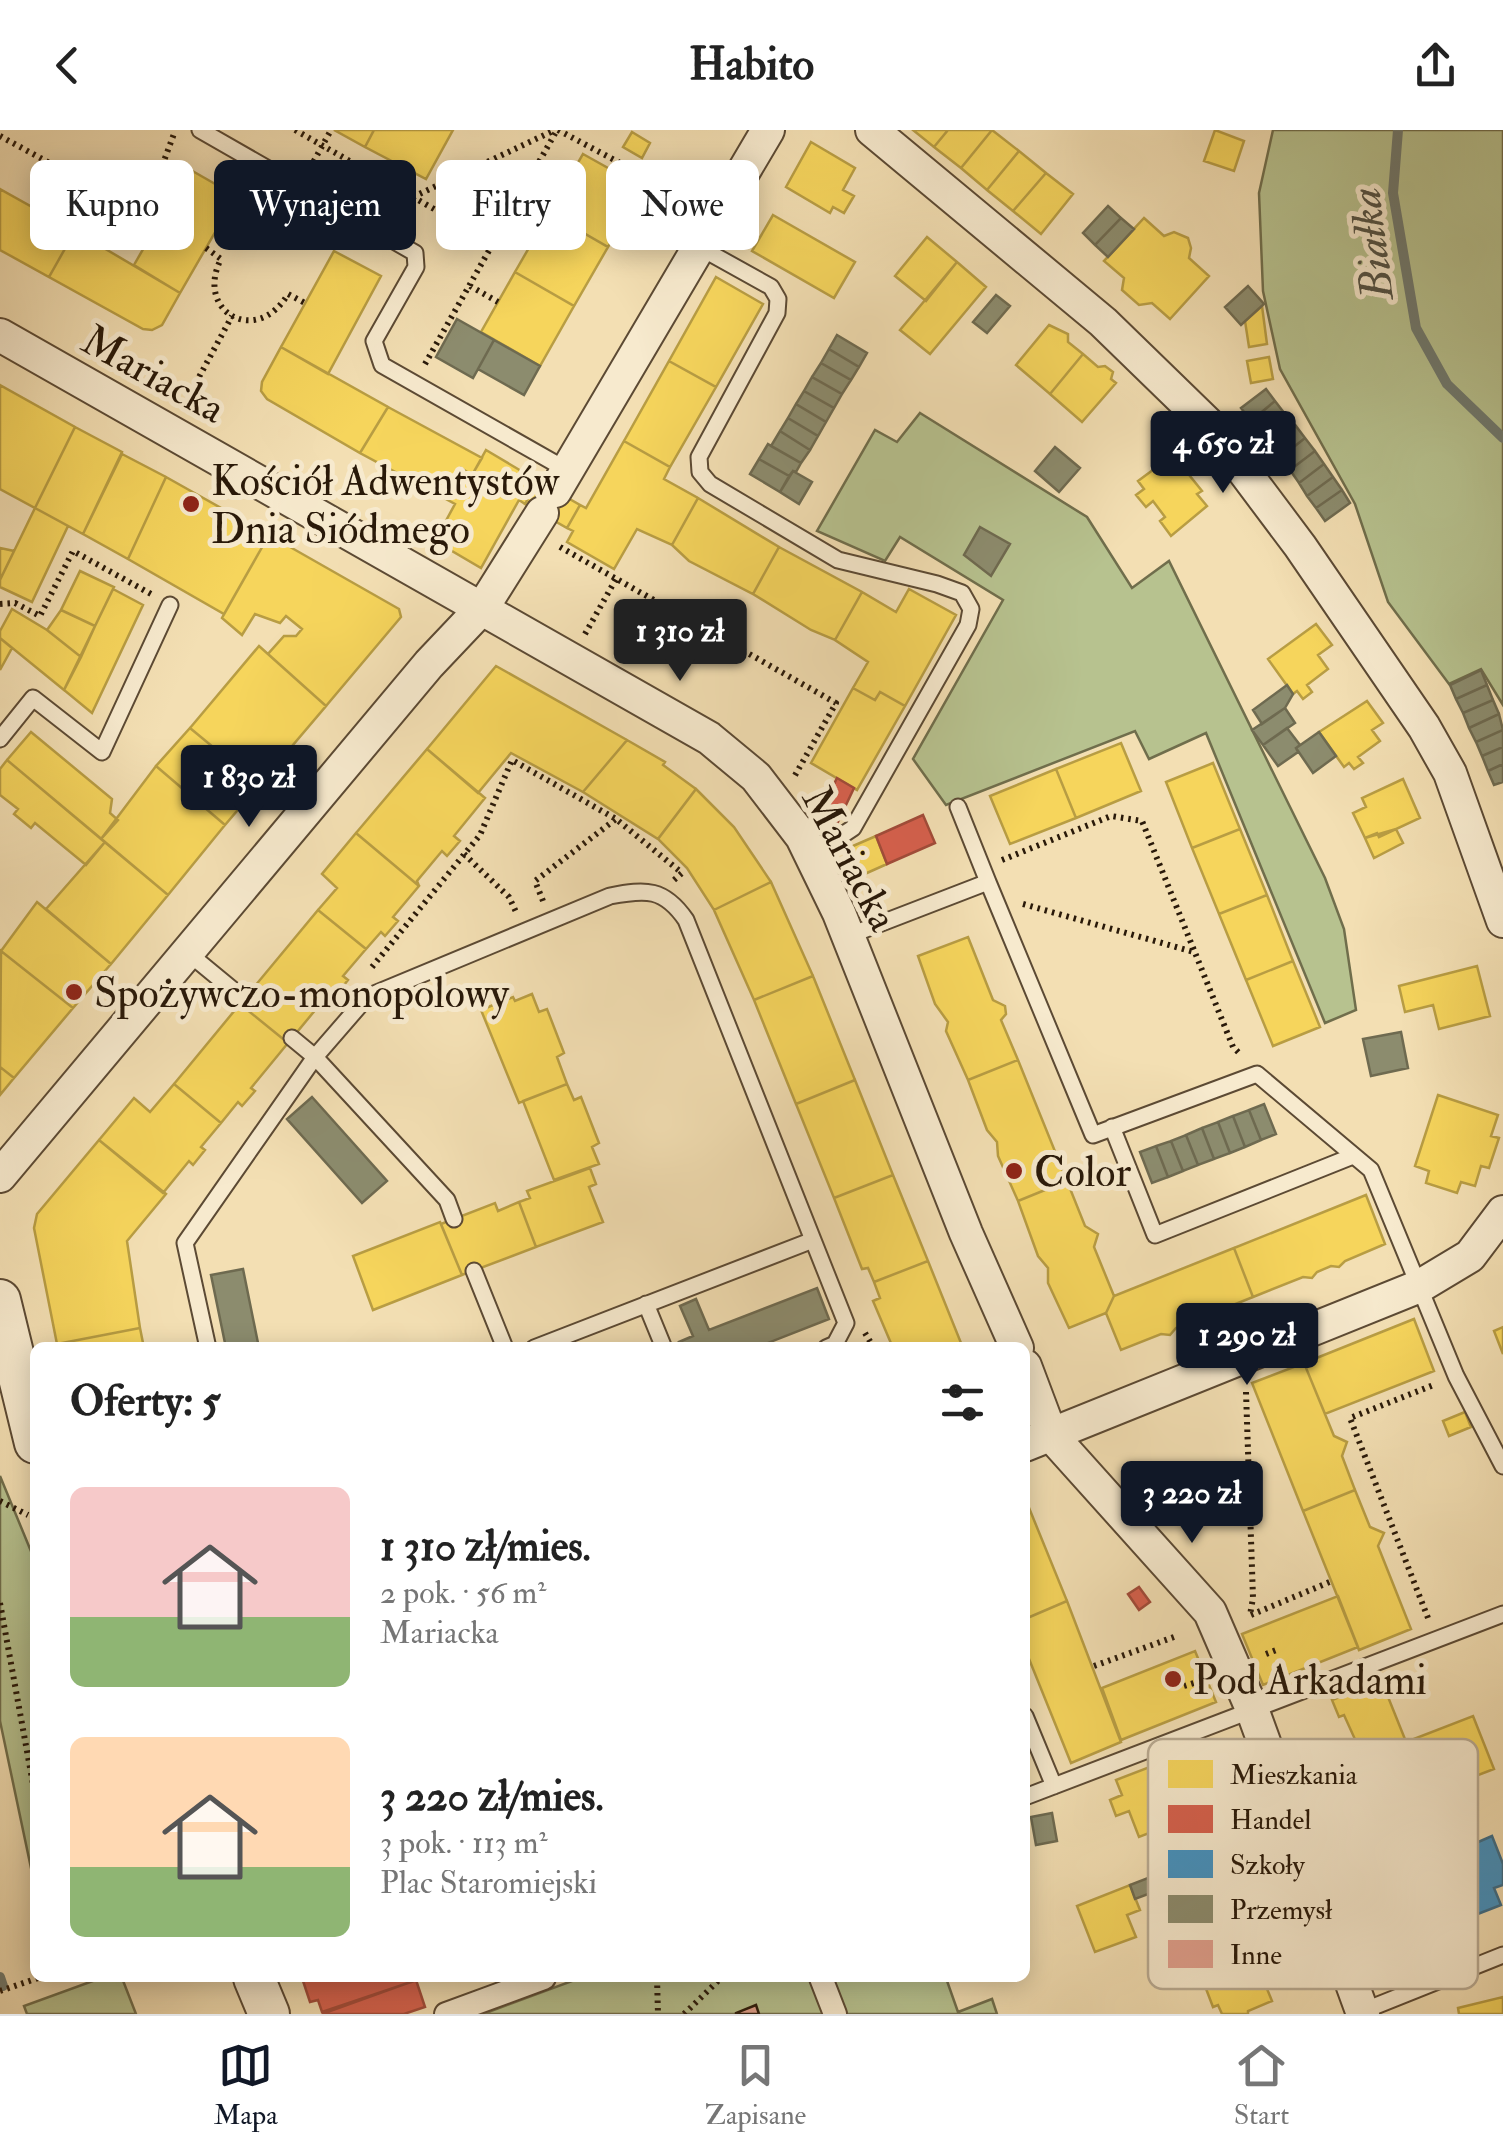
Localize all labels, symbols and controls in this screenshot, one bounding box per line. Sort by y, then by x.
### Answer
text: Habito [689,37,814,93]
icon: back [40,38,95,93]
icon: share [1408,38,1463,93]
chip: Kupno [30,160,194,250]
chip: Wynajem [214,160,416,250]
chip: Filtry [436,160,586,250]
chip: Nowe [606,160,759,250]
water label: Białka [1337,184,1407,305]
street label: Mariacka [72,314,234,436]
pin: 4 650 zł [1120,411,1326,496]
text: 4 650 zł [1173,423,1273,463]
place label: Kościół Adwentystów Dnia Siódmego [211,456,560,556]
marker: Kościół Adwentystów Dnia Siódmego [180,493,202,515]
pin: 1 310 zł [577,599,783,684]
text: 1 310 zł [636,611,724,651]
pin: 1 830 zł [146,745,352,830]
text: 1 830 zł [203,757,295,797]
street label: Mariacka [790,778,909,941]
place label: Spożywczo-monopolowy [94,968,510,1020]
marker: Spożywczo-monopolowy [63,981,85,1003]
place label: Color [1034,1147,1132,1199]
marker: Color [1003,1160,1025,1182]
pin: 1 290 zł [1144,1303,1350,1388]
text: 1 290 zł [1198,1315,1296,1355]
icon: filters [935,1375,990,1430]
text: Oferty: 5 [70,1376,221,1428]
pin: 3 220 zł [1089,1461,1295,1546]
text: 3 220 zł [1143,1473,1241,1513]
text: 1 310 zł/mies. [380,1521,591,1573]
icon: home [150,1527,270,1647]
text: 2 pok. · 56 m² [380,1573,546,1613]
text: Mariacka [380,1613,499,1653]
place label: Pod Arkadami [1193,1655,1427,1707]
marker: Pod Arkadami [1162,1668,1184,1690]
legend [1148,1739,1478,1989]
text: Mieszkania [1230,1758,1358,1793]
text: 3 220 zł/mies. [380,1771,604,1823]
icon: home [150,1777,270,1897]
text: Handel [1230,1803,1311,1838]
text: 3 pok. · 113 m² [380,1823,547,1863]
text: Szkoły [1230,1848,1305,1883]
text: Plac Staromiejski [380,1863,597,1903]
text: Przemysł [1230,1893,1333,1928]
text: Inne [1230,1938,1282,1973]
tab: Mapa [214,2038,278,2133]
tab: Zapisane [705,2038,806,2133]
tab: Start [1234,2038,1289,2133]

